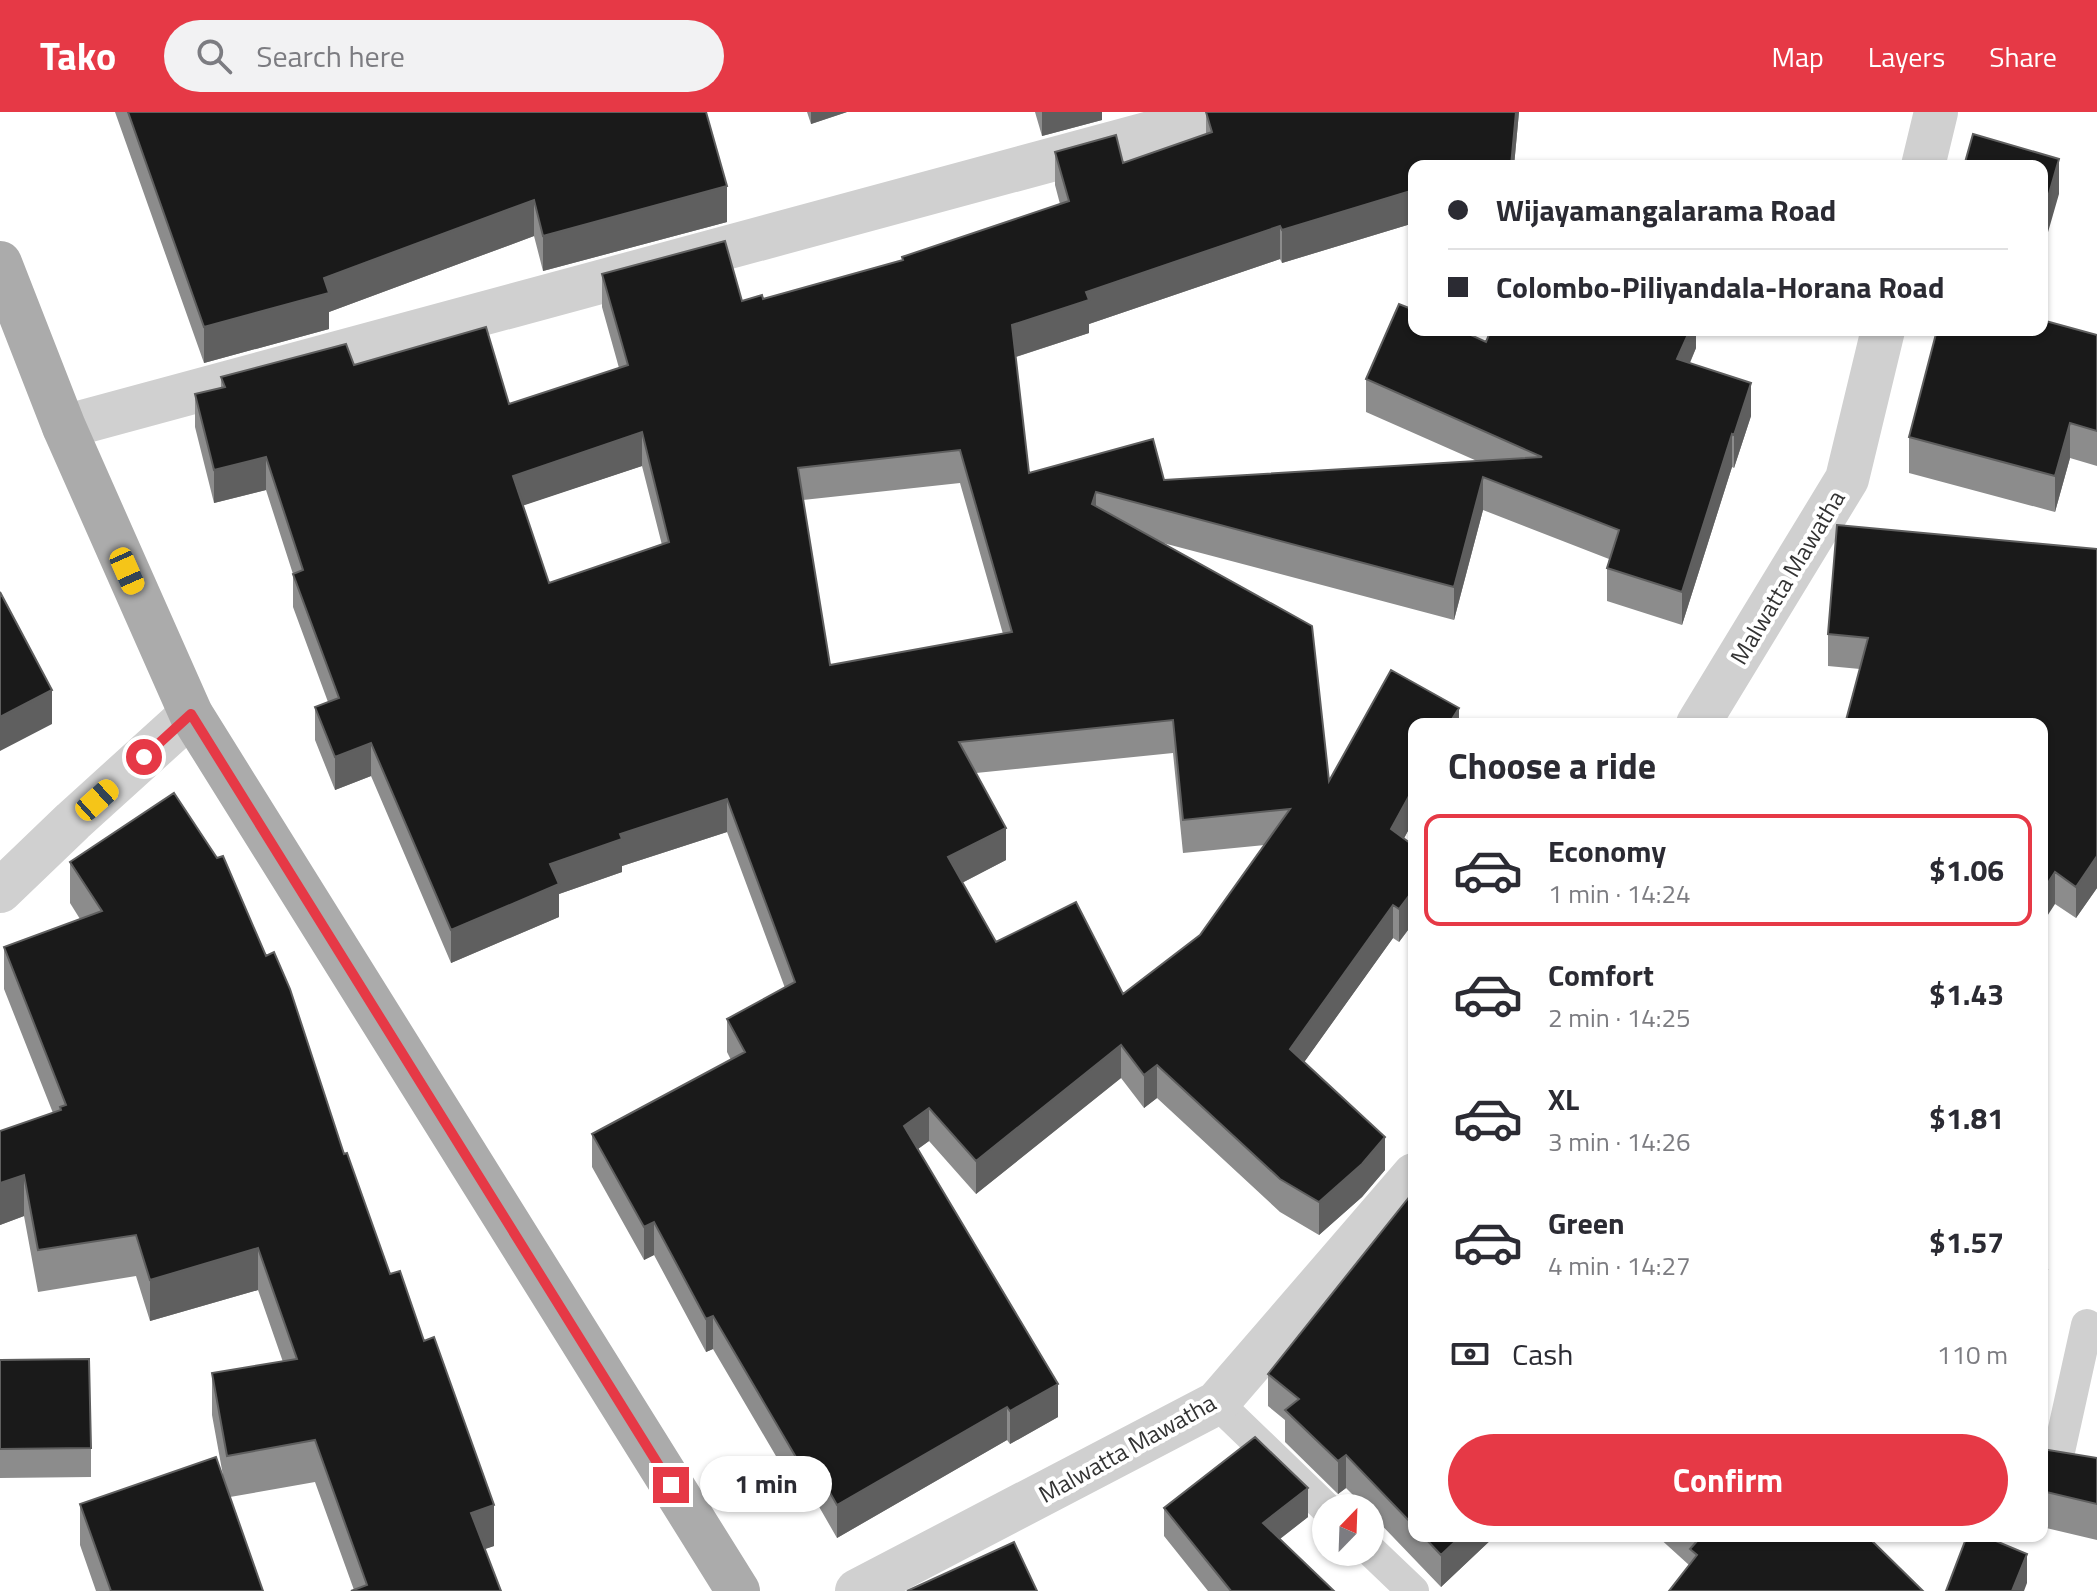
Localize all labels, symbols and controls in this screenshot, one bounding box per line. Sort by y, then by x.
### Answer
search box [164,20,724,92]
text: Tako [40,27,116,85]
text: Search here [256,33,405,79]
icon: search [192,34,236,78]
text: Map [1771,35,1824,78]
text: Layers [1868,35,1945,78]
text: Share [1989,35,2057,78]
text: Wijayamangalarama Road [1496,187,1836,233]
text: Colombo-Piliyandala-Horana Road [1496,264,1944,310]
street label: Malwatta Mawatha [1721,483,1853,671]
car [106,544,148,598]
text: Choose a ride [1448,738,1656,793]
route start [126,739,162,775]
car [71,775,123,825]
text: Economy [1548,828,1666,874]
icon: car [1452,834,1524,906]
text: $1.06 [1929,847,2004,893]
text: 1 min · 14:24 [1548,874,1691,913]
text: Comfort [1548,952,1654,998]
icon: car [1452,958,1524,1030]
text: $1.43 [1929,971,2004,1017]
text: 2 min · 14:25 [1548,998,1691,1037]
text: XL [1548,1076,1579,1122]
icon: car [1452,1082,1524,1154]
text: $1.81 [1929,1095,2004,1141]
text: 3 min · 14:26 [1548,1122,1691,1161]
text: Green [1548,1200,1625,1246]
icon: car [1452,1206,1524,1278]
text: $1.57 [1929,1219,2004,1265]
text: 4 min · 14:27 [1548,1246,1691,1285]
text: Cash [1512,1331,1573,1377]
icon: cash [1448,1332,1492,1376]
text: 110 m [1937,1335,2008,1374]
street label: Malwatta Mawatha [1032,1384,1222,1512]
button: Confirm [1448,1434,2008,1526]
callout: 1 min [699,1457,831,1513]
text: 1 min [734,1464,798,1503]
route end [653,1467,689,1503]
north arrow [1312,1494,1384,1566]
map controls [1312,1494,1384,1566]

